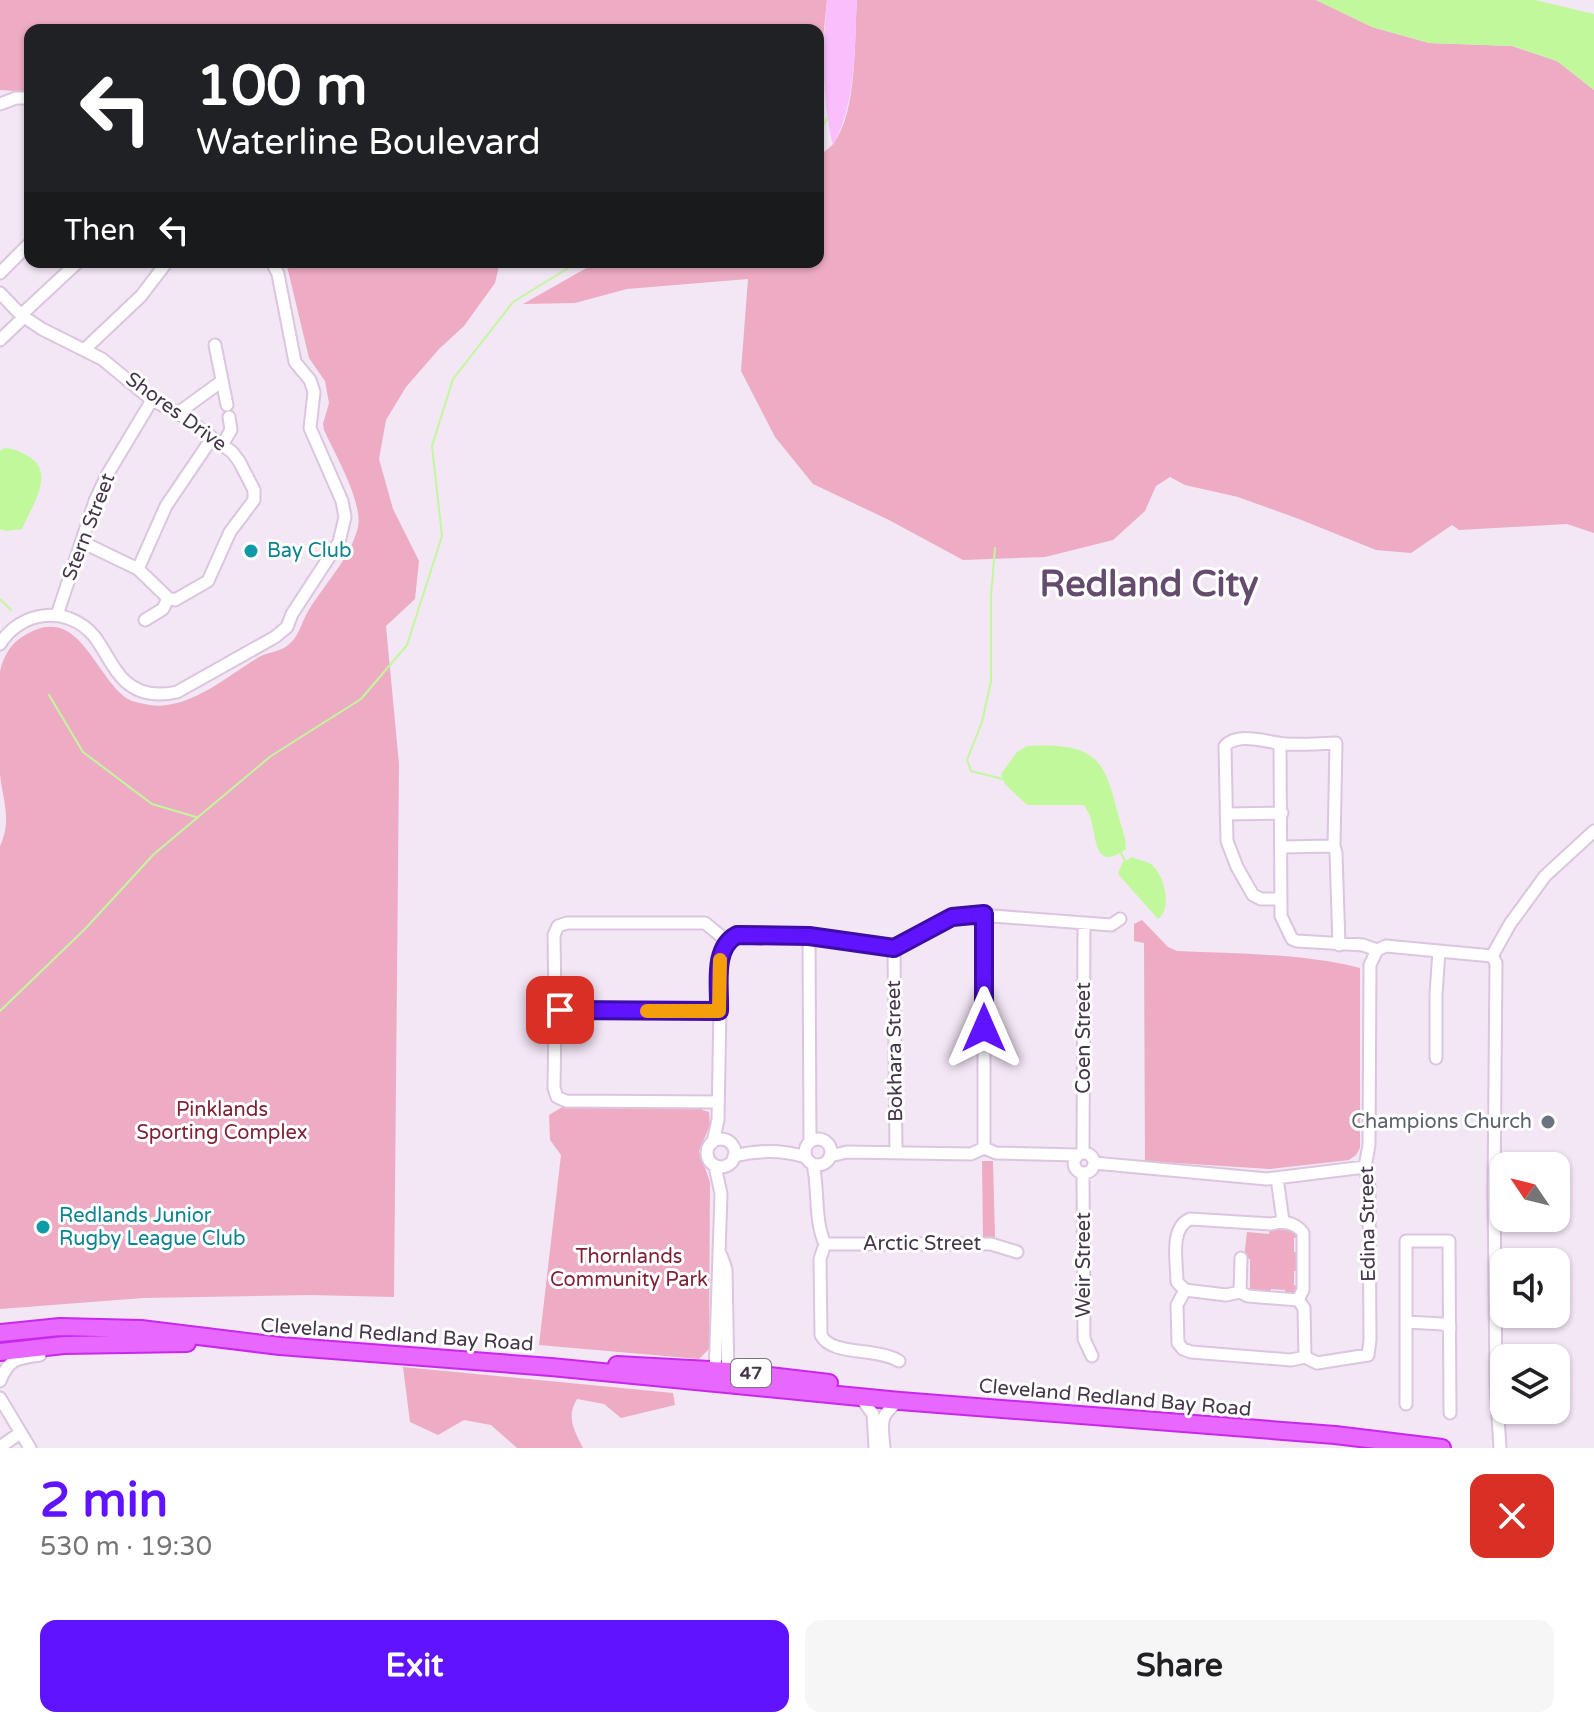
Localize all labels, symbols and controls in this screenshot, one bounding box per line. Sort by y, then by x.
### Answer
text: 100 m [196,53,367,120]
icon: left [64,56,168,160]
text: Waterline Boulevard [196,121,541,164]
icon: left [152,208,196,252]
text: Then [64,212,136,249]
street label: Shores Drive [121,367,231,457]
street label: Stern Street [58,470,121,584]
place label: Bay Club [267,539,352,563]
marker: Bay Club [242,542,260,560]
district label: Redland City [1040,563,1258,606]
pin [526,976,594,1044]
street label: Bokhara Street [882,980,908,1122]
street label: Coen Street [1072,982,1096,1094]
position arrow [942,986,1026,1070]
icon: arrive [538,988,582,1032]
park label: Pinklands Sporting Complex [137,1098,307,1145]
place label: Champions Church [1351,1110,1532,1134]
marker: Champions Church [1539,1113,1557,1131]
north arrow [1490,1152,1570,1232]
map controls [1490,1152,1570,1424]
street label: Edina Street [1355,1166,1381,1282]
place label: Redlands Junior Rugby League Club [59,1204,246,1251]
street label: Weir Street [1072,1212,1096,1318]
marker: Redlands Junior Rugby League Club [34,1218,52,1236]
street label: Arctic Street [863,1232,982,1256]
park label: Thornlands Community Park [550,1245,708,1292]
button: sound [1490,1248,1570,1328]
street label: Cleveland Redland Bay Road [260,1313,534,1357]
button: layers [1490,1344,1570,1424]
road number: 47 [731,1359,771,1387]
street label: Cleveland Redland Bay Road [978,1374,1252,1422]
text: 2 min [40,1472,168,1530]
button: close [1470,1474,1554,1558]
text: 530 m · 19:30 [40,1531,212,1562]
button: Exit [40,1620,789,1712]
button: Share [805,1620,1554,1712]

